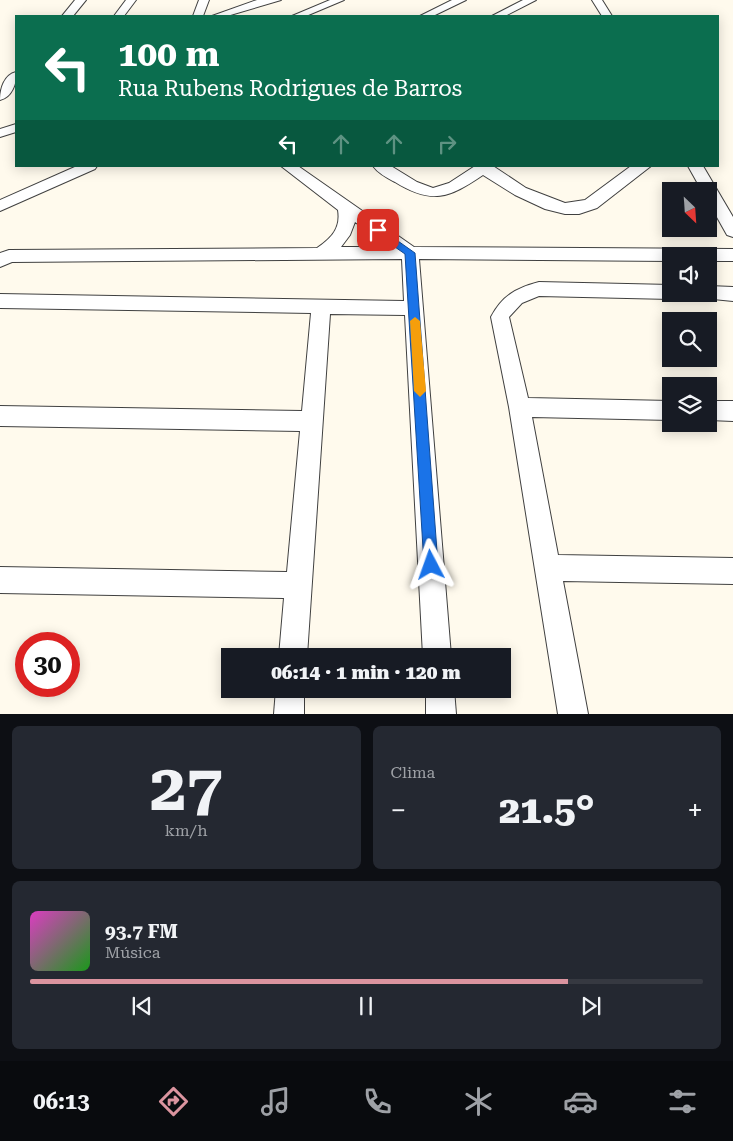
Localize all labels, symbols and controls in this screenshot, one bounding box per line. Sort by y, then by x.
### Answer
text: 100 m [118,34,219,75]
icon: left [35,35,100,100]
text: Rua Rubens Rodrigues de Barros [118,76,462,101]
icon: left [274,130,302,158]
icon: ahead [327,130,355,158]
icon: ahead [380,130,408,158]
icon: right [433,130,461,158]
north arrow [662,182,718,238]
map controls [662,182,717,432]
pin [357,209,399,251]
icon: arrive [364,216,392,244]
button: sound [662,247,717,302]
button: search [662,312,717,367]
button: layers [662,377,717,432]
position arrow [404,538,456,590]
speed limit sign: 30 [15,632,80,697]
text: 06:14 · 1 min · 120 m [271,661,461,684]
text: 27 [150,750,223,826]
text: Clima [391,763,435,782]
text: 21.5° [499,788,595,832]
text: − [391,794,406,827]
text: + [687,794,703,827]
text: km/h [165,821,208,840]
text: 93.7 FM [105,920,178,943]
text: Música [105,943,160,962]
icon: previous [128,992,156,1020]
icon: pause [352,992,380,1020]
icon: next [577,992,605,1020]
icon: directions [156,1084,191,1119]
icon: music [258,1084,293,1119]
icon: phone [360,1084,395,1119]
icon: climate [461,1084,496,1119]
icon: car [563,1084,598,1119]
icon: filters [665,1084,700,1119]
text: 06:13 [33,1089,90,1114]

